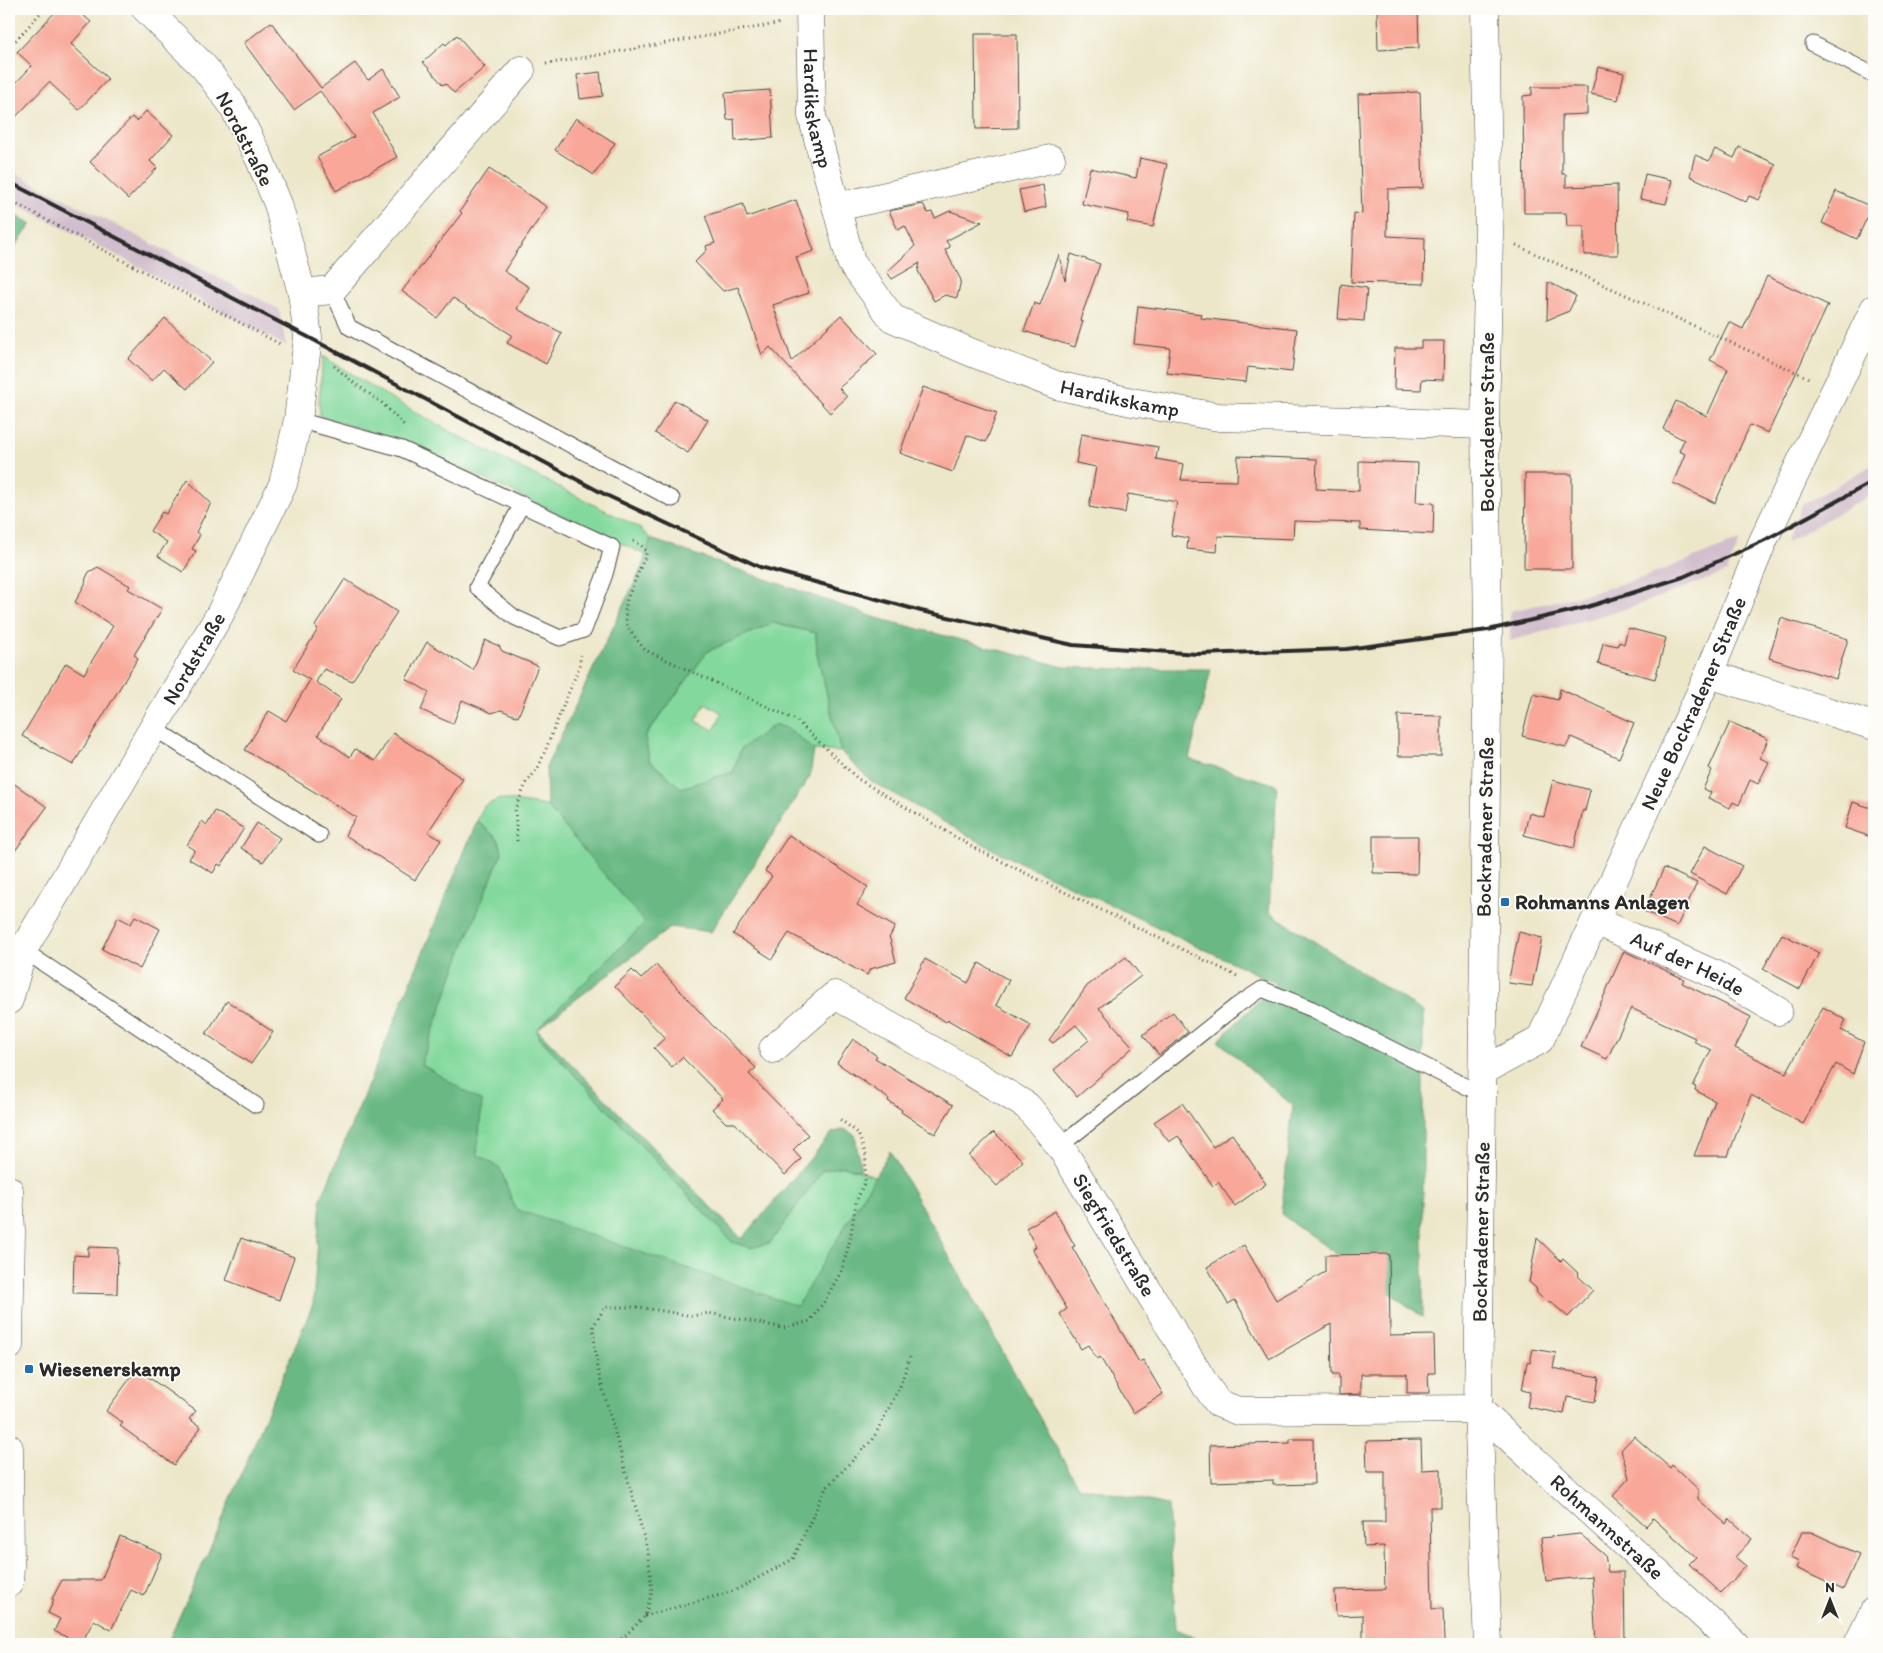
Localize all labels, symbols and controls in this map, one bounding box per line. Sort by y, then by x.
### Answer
street label: Hardikskamp [799,48,838,171]
street label: Nordstraße [211,87,280,190]
street label: Bockradener Straße [1474,332,1499,512]
street label: Hardikskamp [1058,373,1181,422]
street label: Neue Bockradener Straße [1635,593,1751,814]
street label: Nordstraße [157,607,230,709]
street label: Bockradener Straße [1470,737,1499,917]
place label: Rohmanns Anlagen [1515,889,1690,915]
marker: Rohmanns Anlagen [1499,896,1511,908]
street label: Auf der Heide [1627,925,1749,1001]
street label: Bockradener Straße [1466,1142,1495,1322]
street label: Siegfriedstraße [1067,1168,1162,1301]
place label: Wiesenerskamp [39,1356,181,1382]
marker: Wiesenerskamp [23,1363,35,1375]
street label: Rohmannstraße [1545,1468,1669,1585]
north arrow [1806,1576,1856,1626]
text: N [1825,1579,1835,1596]

